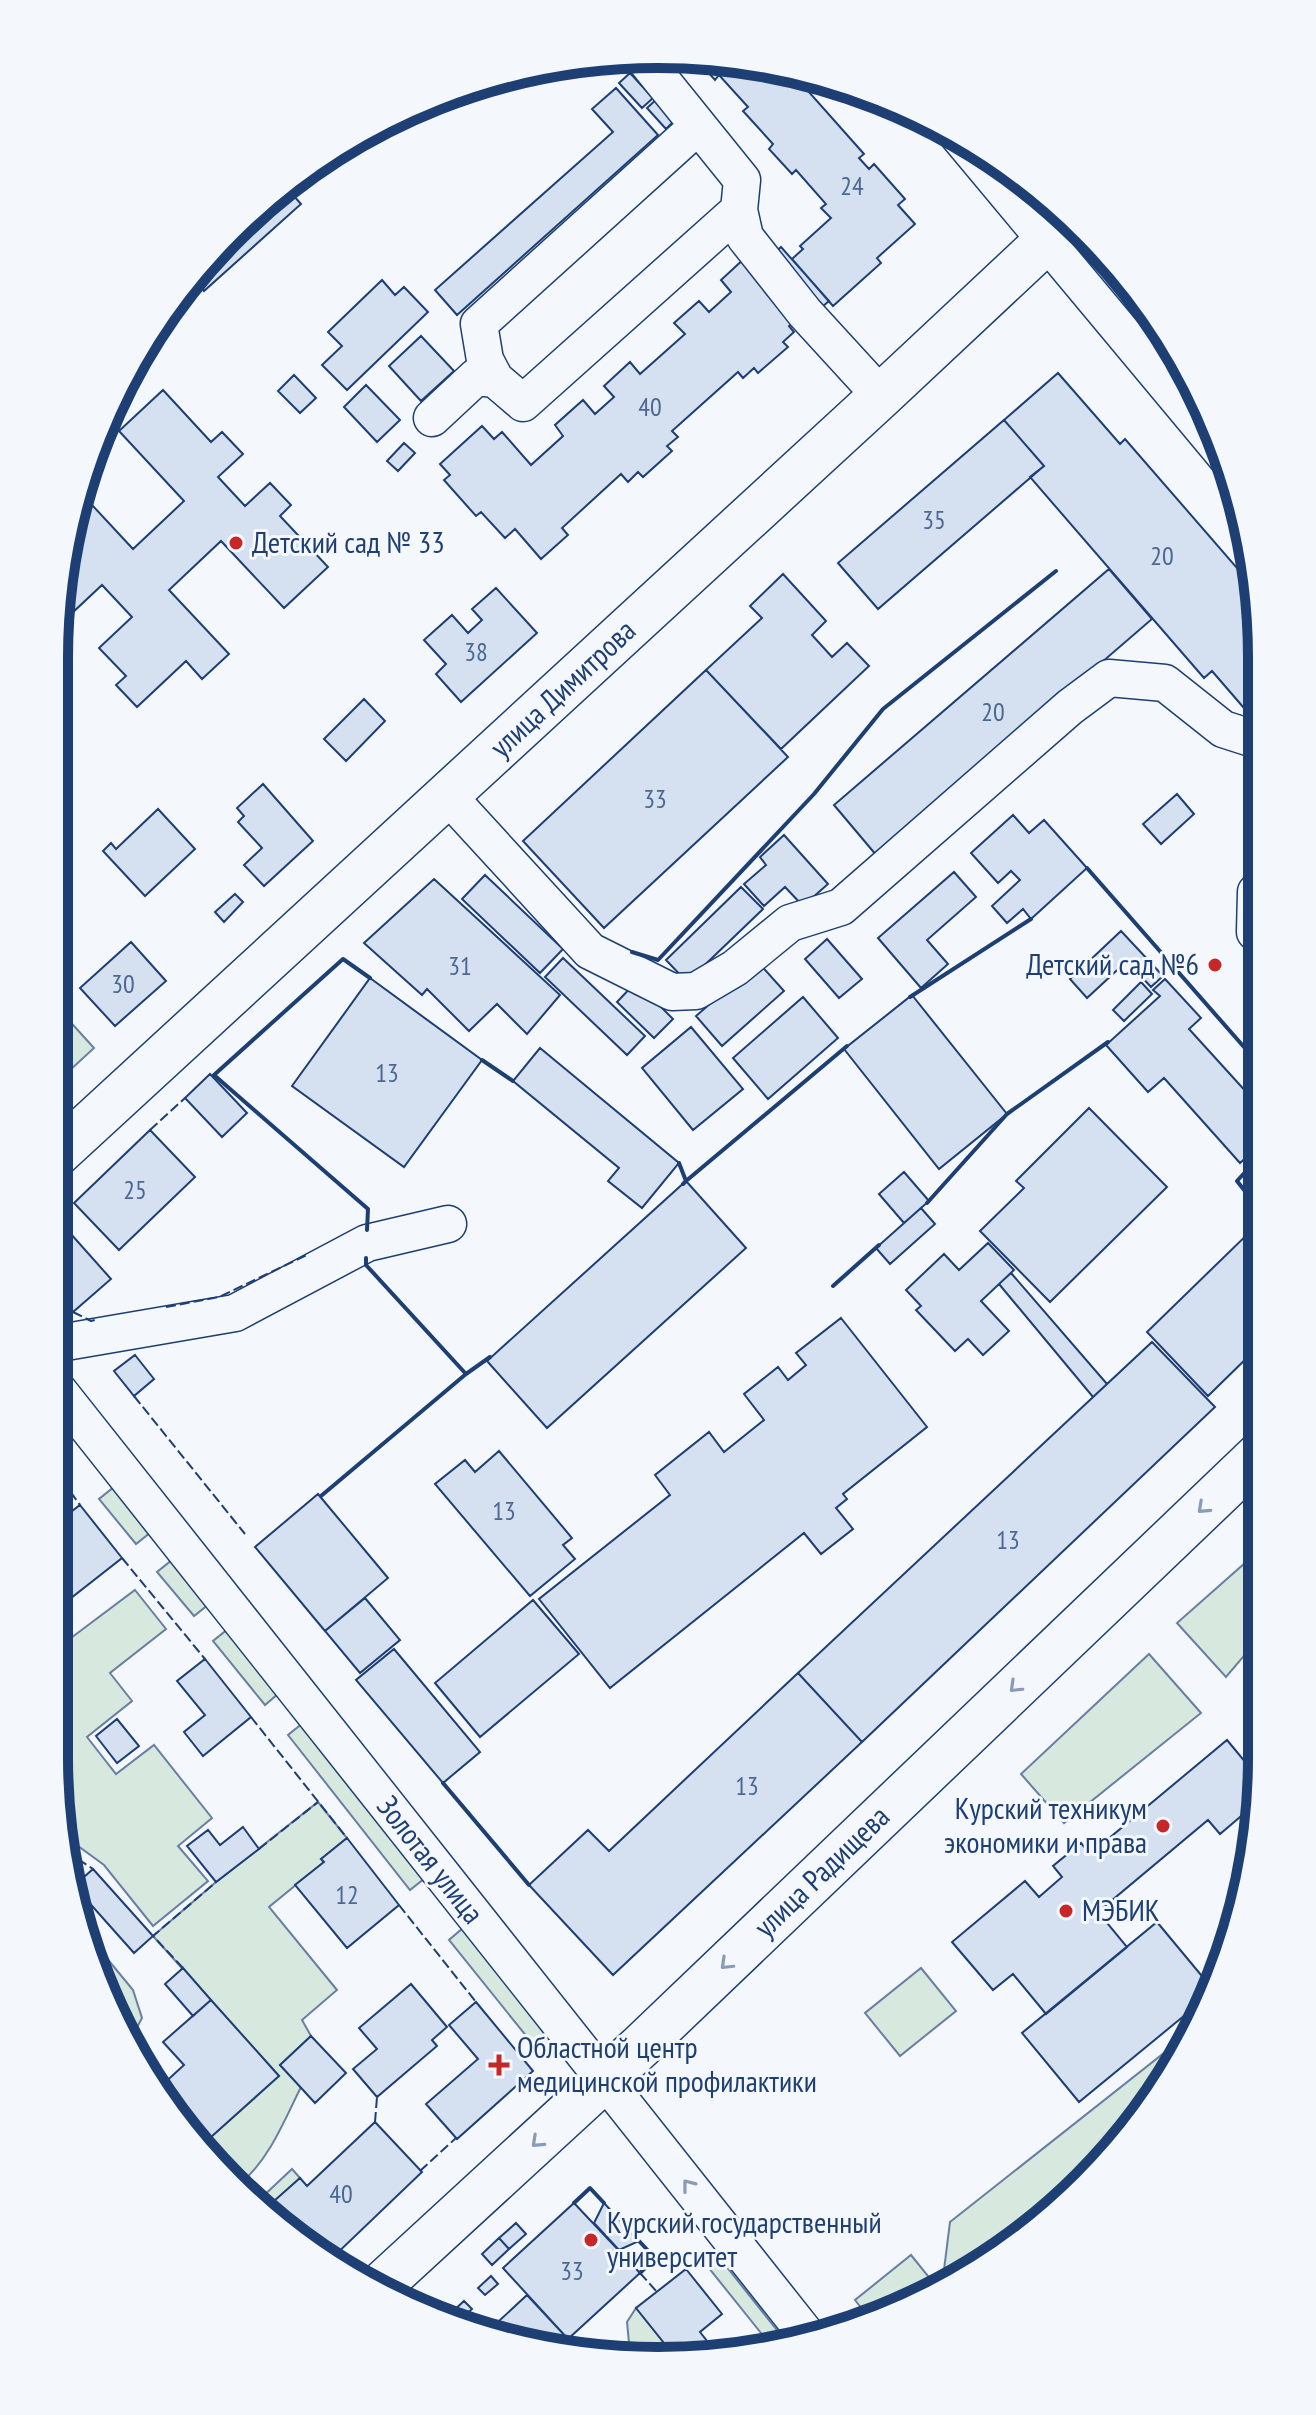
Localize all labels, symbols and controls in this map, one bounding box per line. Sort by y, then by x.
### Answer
house number: 24 [840,169,864,202]
house number: 40 [638,390,662,423]
house number: 35 [922,503,946,536]
place label: Детский сад № 33 [252,522,445,561]
marker: Детский сад № 33 [227,534,245,552]
house number: 20 [1150,539,1174,572]
street label: улица Димитрова [481,610,643,765]
house number: 38 [464,635,488,668]
house number: 20 [981,695,1005,728]
house number: 33 [643,782,667,815]
place label: Детский сад №6 [1026,944,1199,983]
house number: 31 [448,949,472,982]
marker: Детский сад №6 [1206,956,1224,974]
house number: 30 [111,967,135,1000]
house number: 13 [375,1056,399,1089]
house number: 25 [123,1173,147,1206]
house number: 13 [492,1494,516,1527]
one-way arrow [1198,1499,1212,1513]
house number: 13 [996,1523,1020,1556]
one-way arrow [1009,1678,1024,1692]
house number: 13 [735,1769,759,1802]
street label: Золотая улица [369,1787,493,1931]
place label: Курский техникум экономики и права [944,1788,1147,1861]
street label: улица Радищева [745,1797,897,1945]
marker: Курский техникум экономики и права [1154,1817,1172,1835]
house number: 12 [335,1878,359,1911]
place label: МЭБИК [1082,1890,1160,1929]
marker: МЭБИК [1057,1902,1075,1920]
one-way arrow [721,1955,735,1970]
place label: Областной центр медицинской профилактики [517,2027,817,2100]
marker: Областной центр медицинской профилактики [488,2054,510,2076]
one-way arrow [531,2133,546,2147]
house number: 40 [329,2177,353,2210]
one-way arrow [684,2179,698,2194]
place label: Курский государственный университет [607,2202,882,2275]
marker: Курский государственный университет [582,2231,600,2249]
house number: 33 [560,2254,584,2287]

